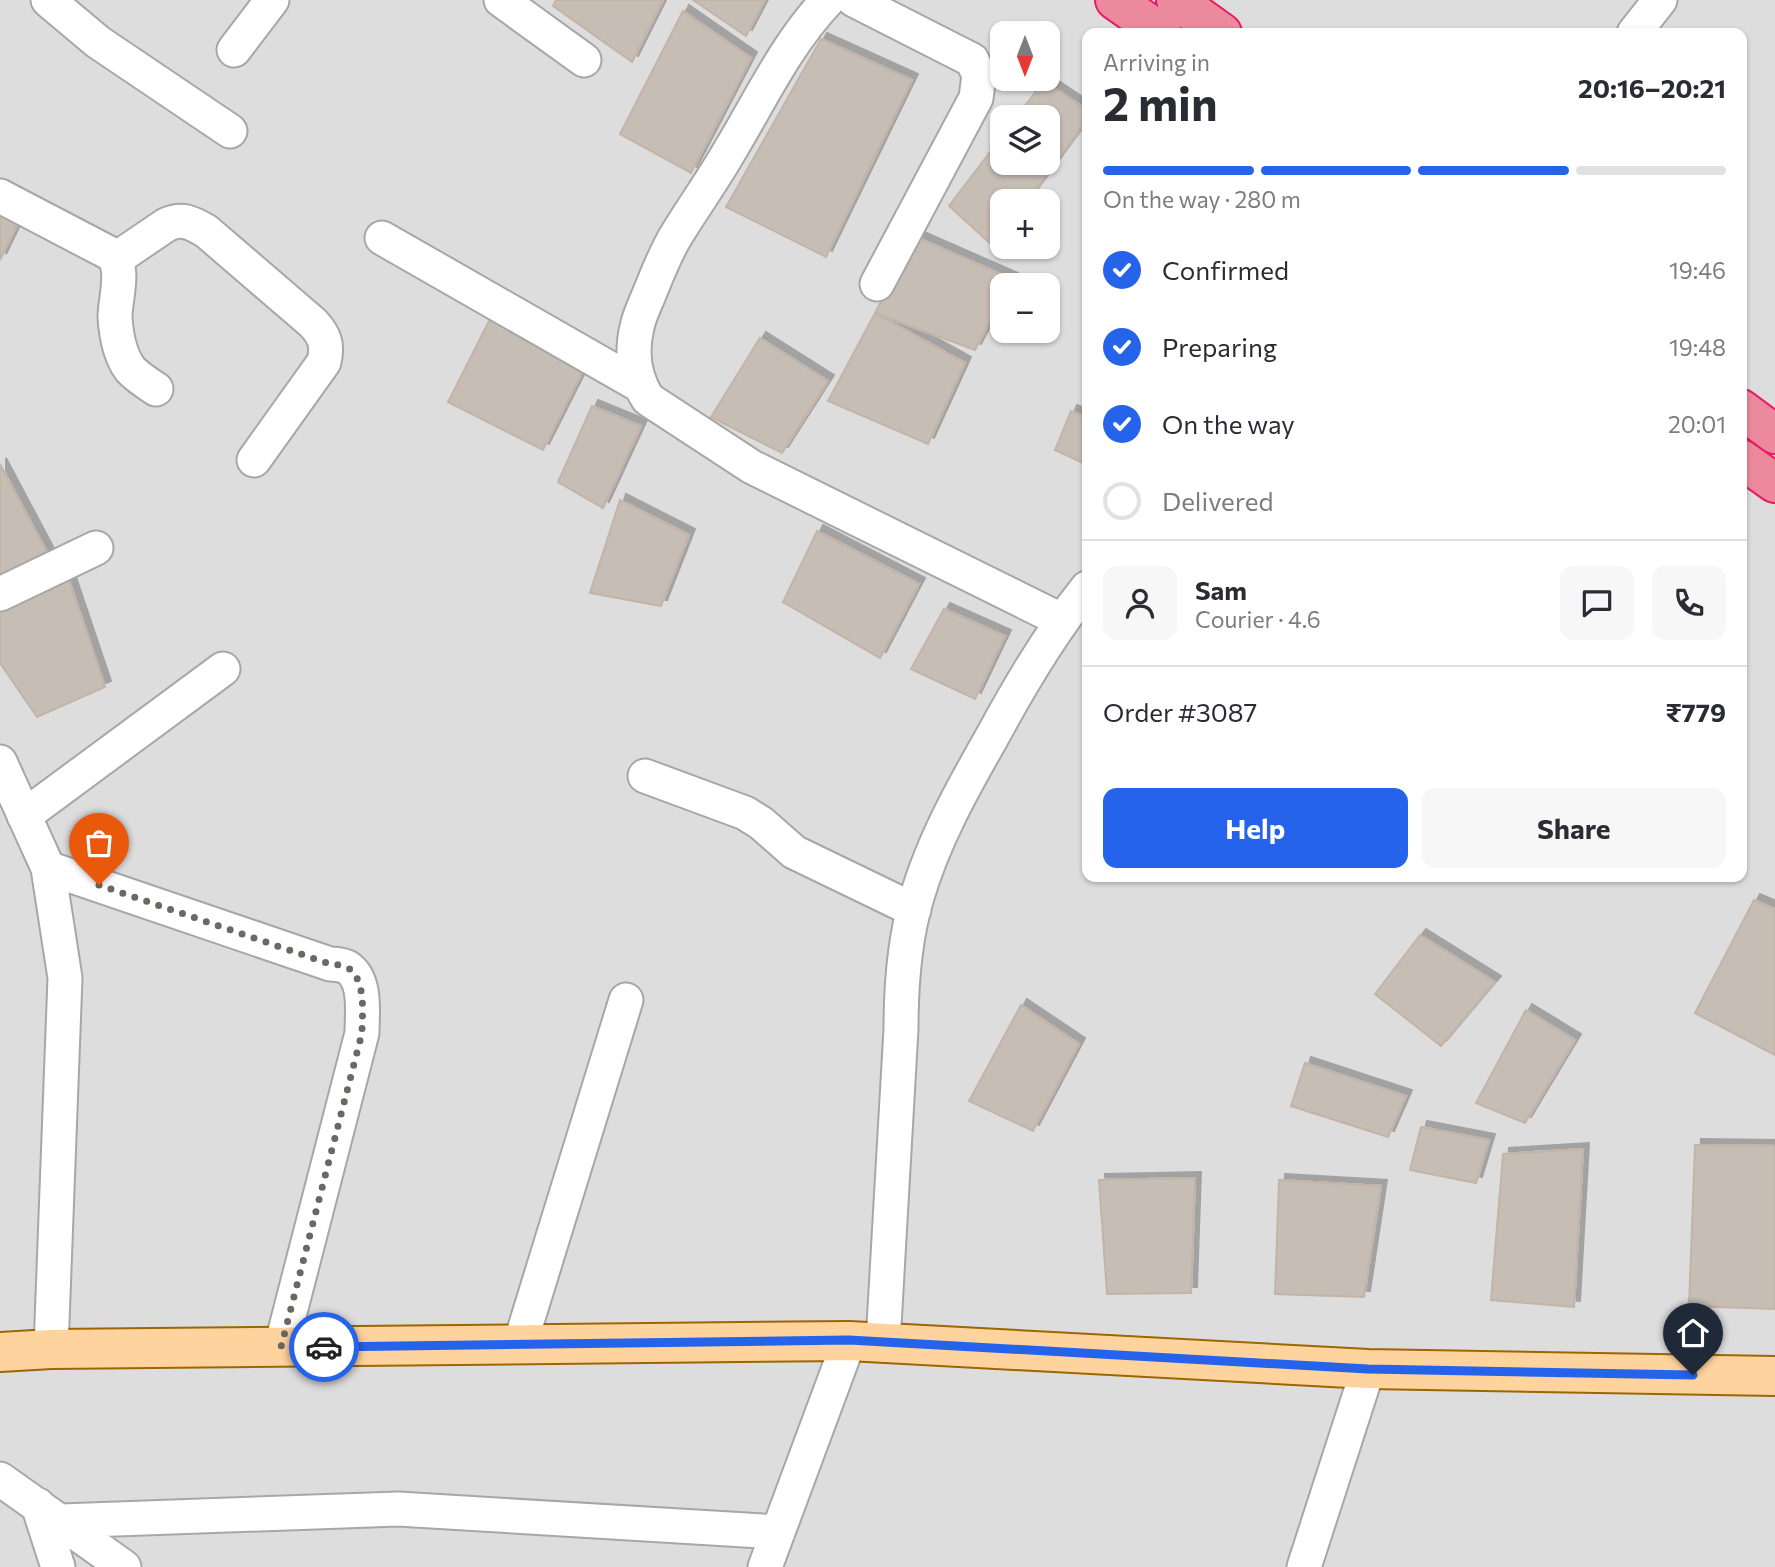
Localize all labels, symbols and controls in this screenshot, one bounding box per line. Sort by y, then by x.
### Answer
north arrow [990,21,1060,91]
map controls [990,21,1060,343]
text: Arriving in [1103,48,1210,76]
text: 20:16–20:21 [1578,72,1726,103]
text: 2 min [1103,74,1218,130]
button: layers [990,105,1060,175]
text: On the way · 280 m [1103,185,1301,213]
button: + [990,189,1060,259]
icon: check [1103,251,1141,289]
text: Confirmed [1162,254,1289,285]
text: 19:46 [1669,256,1726,284]
button: − [990,273,1060,343]
icon: check [1103,328,1141,366]
text: Preparing [1162,331,1277,362]
text: 19:48 [1669,333,1726,361]
icon: check [1103,405,1141,443]
text: On the way [1162,408,1295,439]
text: 20:01 [1668,410,1726,438]
text: Delivered [1162,485,1273,516]
button: person [1103,566,1177,640]
button: chat [1560,566,1634,640]
button: phone [1652,566,1726,640]
text: Sam [1195,574,1247,605]
text: Courier · 4.6 [1195,605,1321,633]
text: Order #3087 [1103,696,1257,727]
text: ₹779 [1665,696,1726,727]
button: Help [1103,788,1408,868]
button: Share [1422,788,1726,868]
pin [69,813,129,885]
icon: bag [80,824,118,862]
pin [1663,1303,1723,1375]
courier [289,1312,359,1382]
icon: home [1674,1314,1712,1352]
icon: car [305,1328,343,1366]

